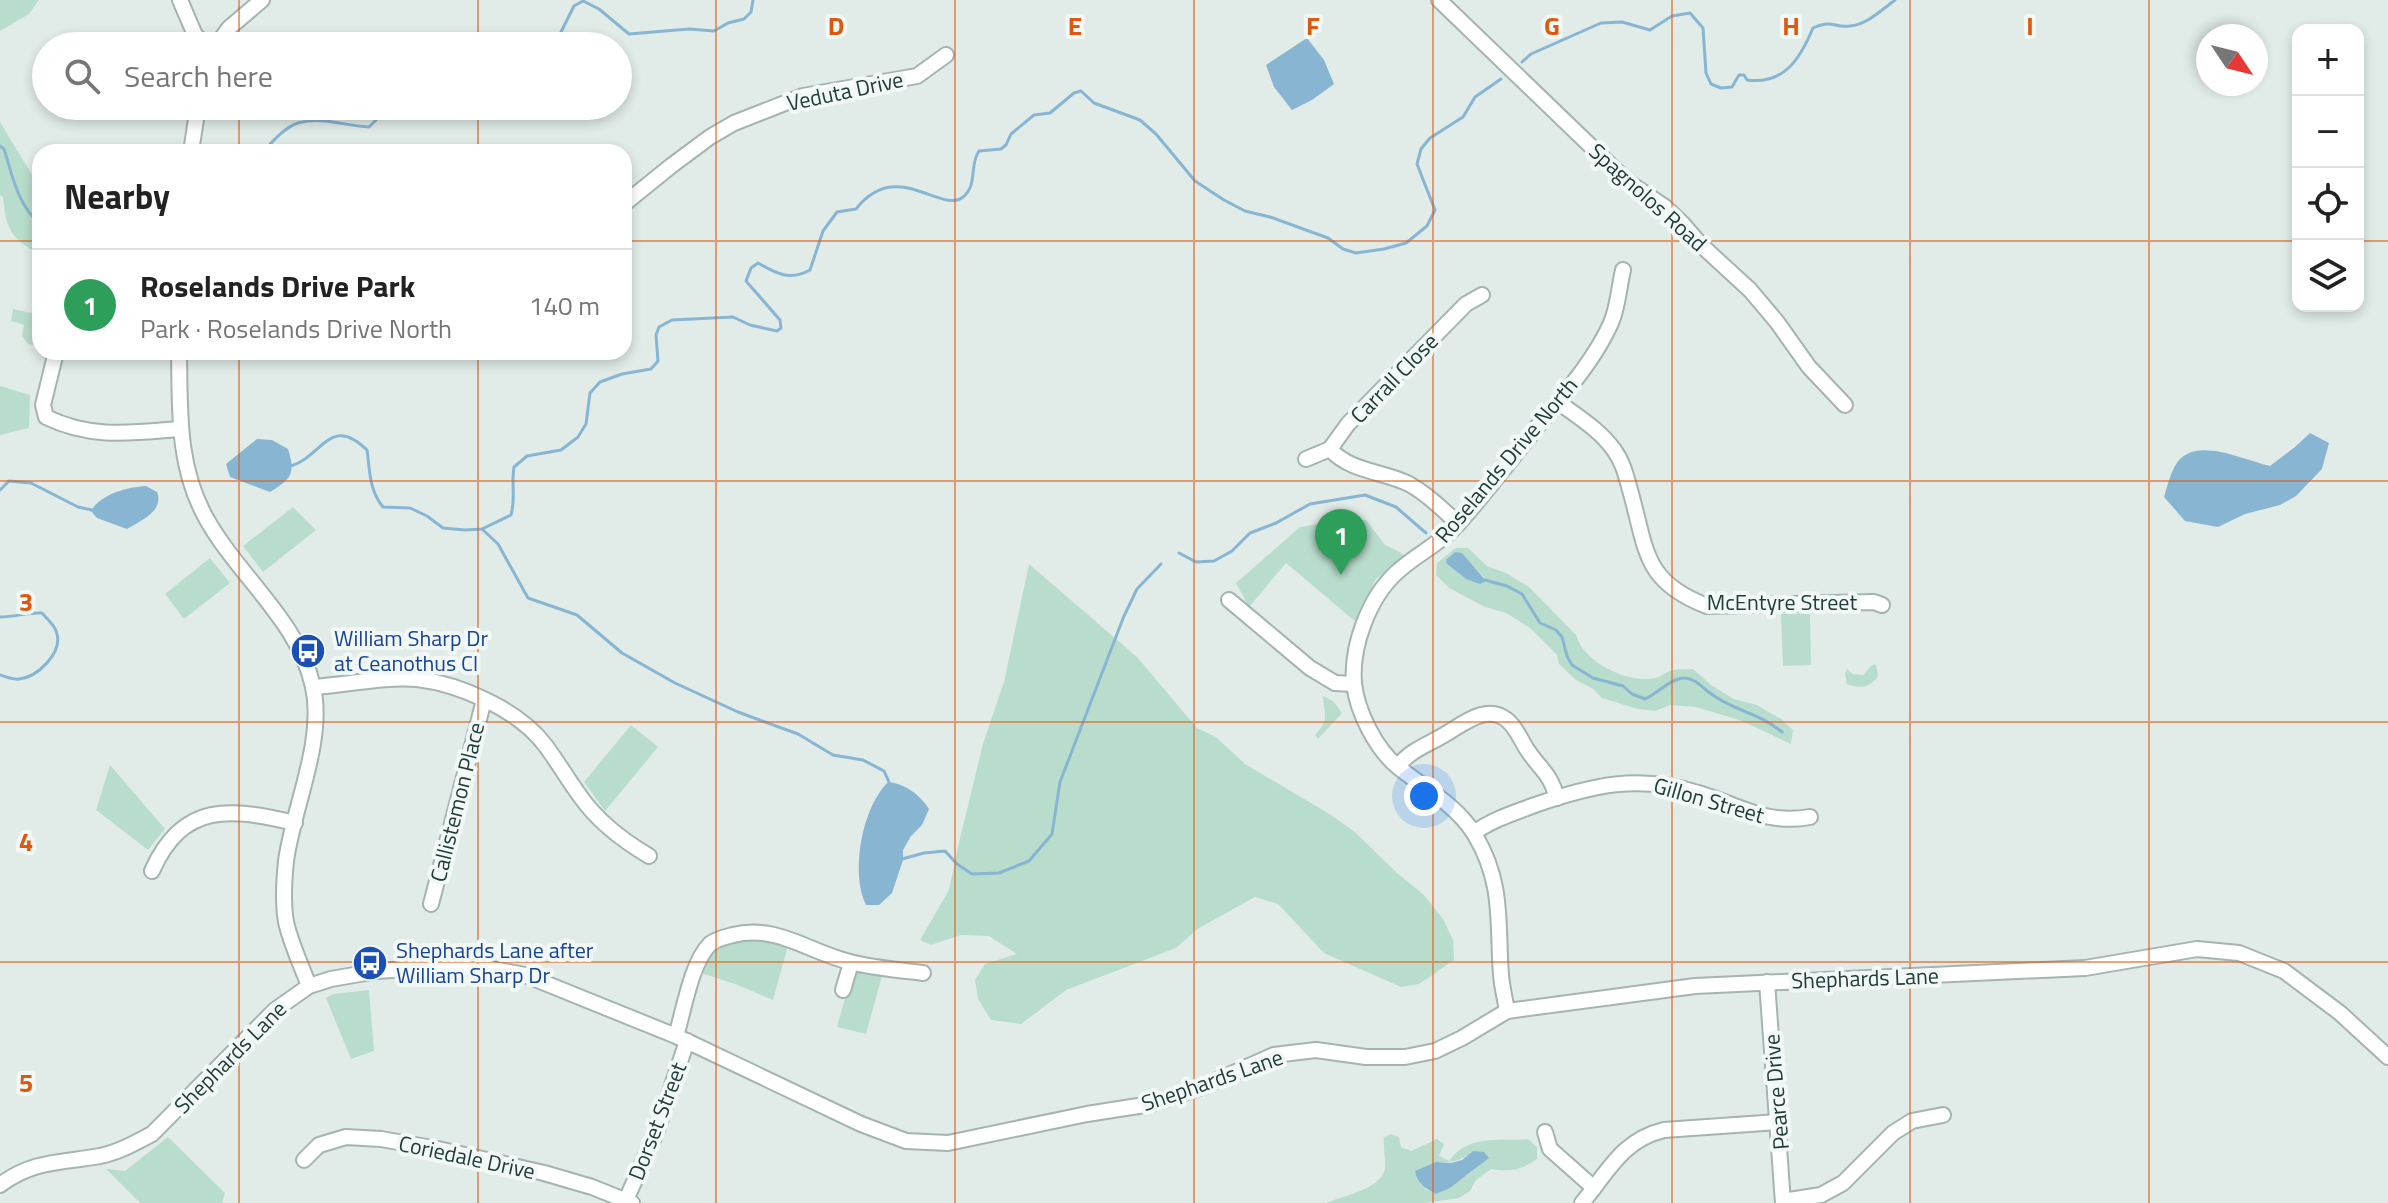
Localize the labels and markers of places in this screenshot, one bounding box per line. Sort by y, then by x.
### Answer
pin: 1 [1315,509,1367,575]
place label: William Sharp Dr at Ceanothus Cl [334,621,489,680]
bus stop icon: William Sharp Dr at Ceanothus Cl [289,632,327,670]
place label: Shephards Lane after William Sharp Dr [396,933,594,992]
bus stop icon: Shephards Lane after William Sharp Dr [351,944,389,982]

